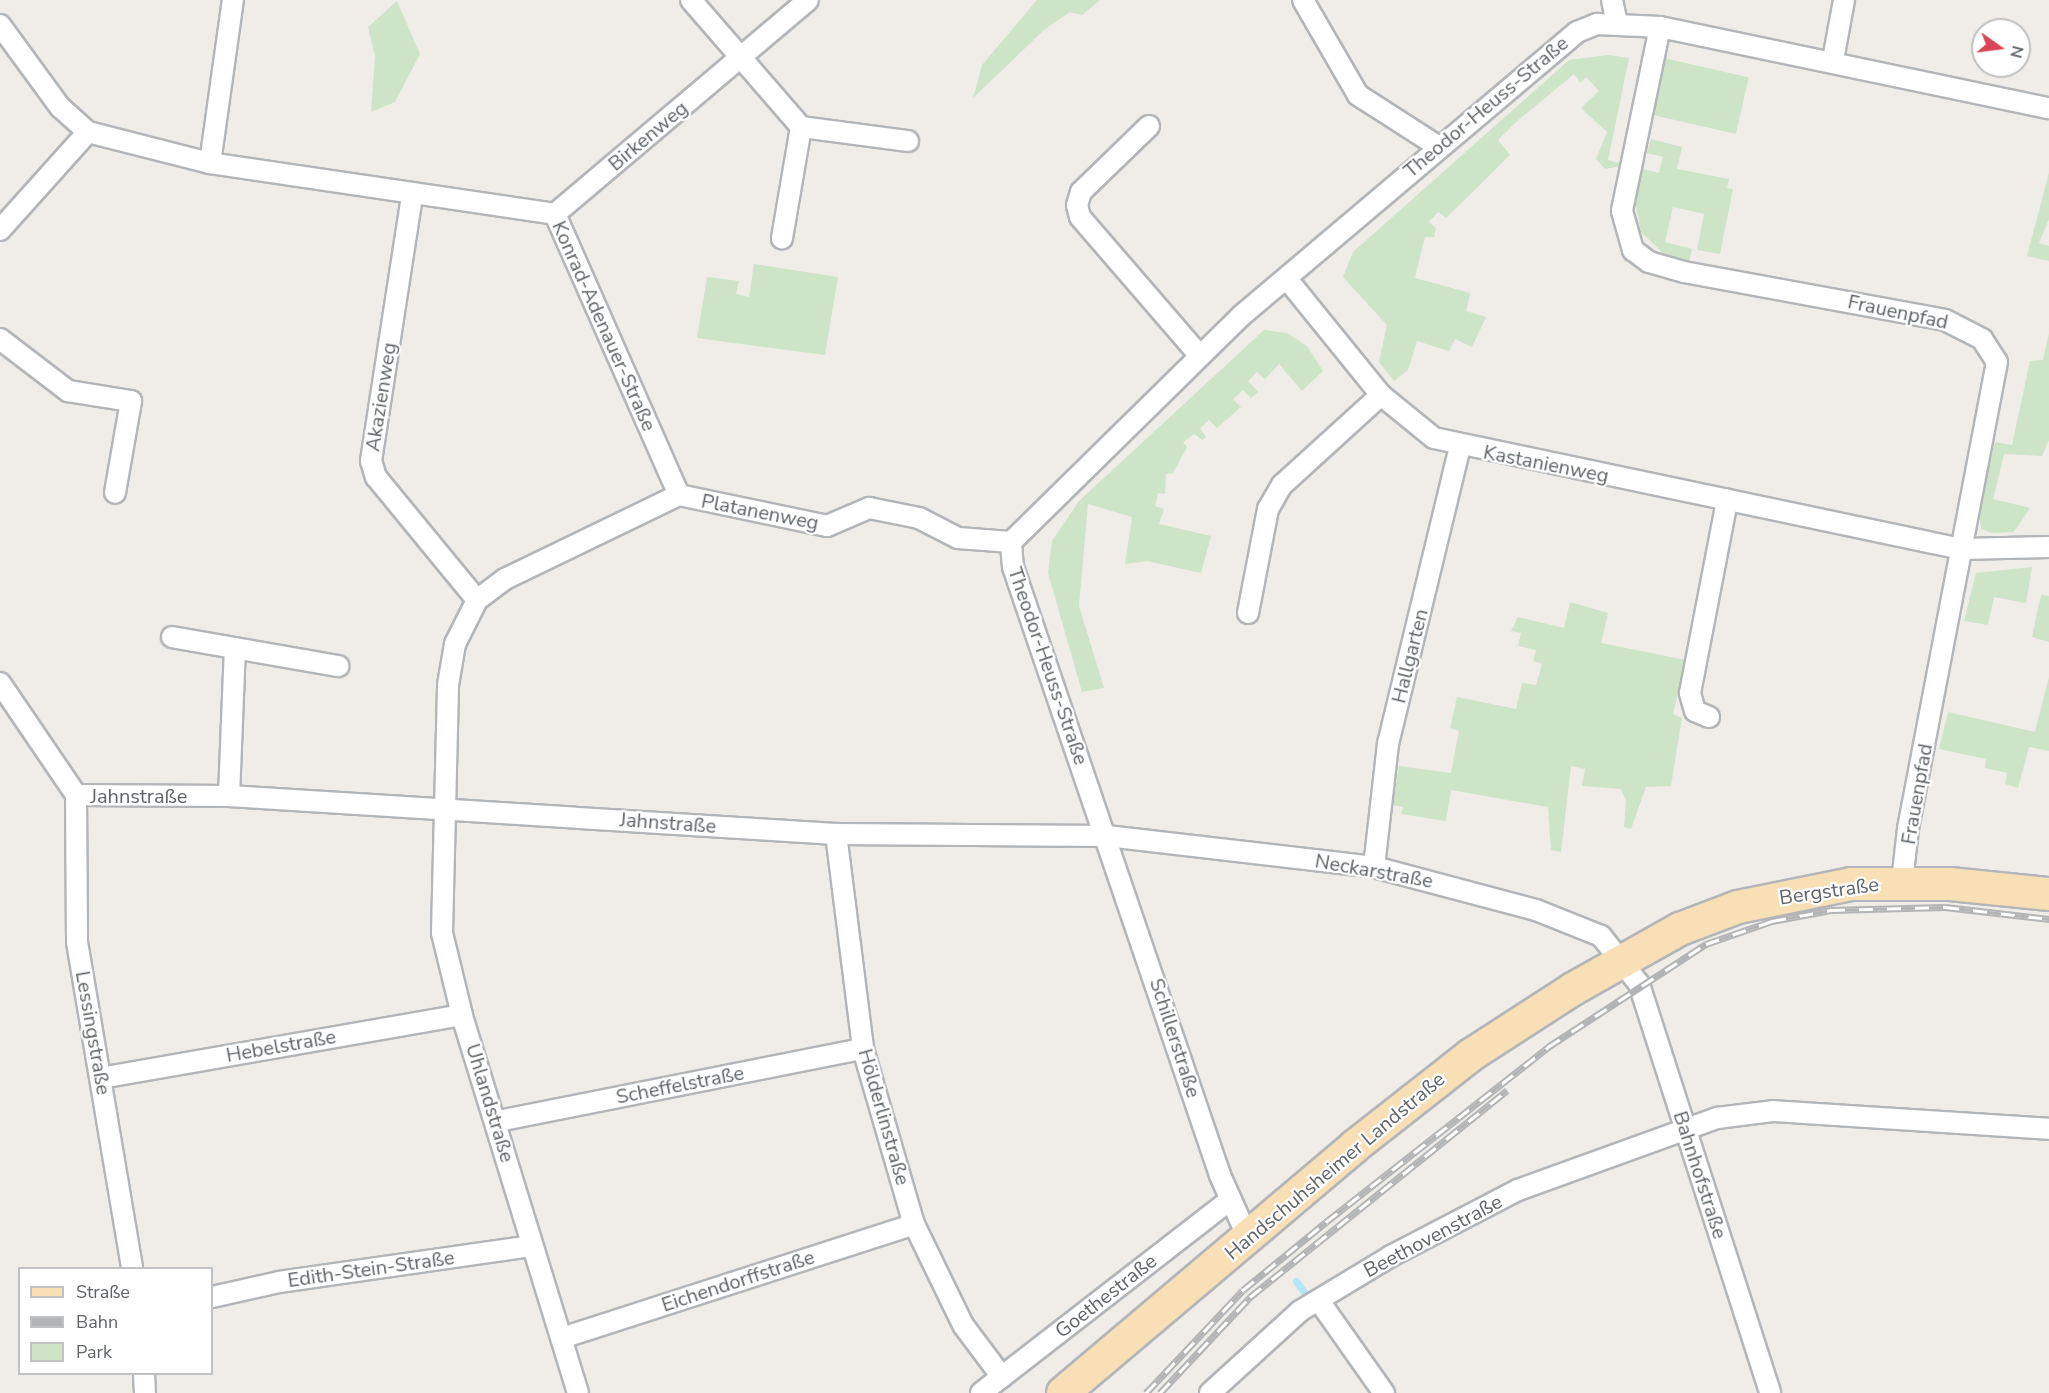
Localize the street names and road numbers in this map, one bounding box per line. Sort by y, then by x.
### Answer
street label: Theodor-Heuss-Straße [1399,31,1573,183]
street label: Birkenweg [604,96,692,176]
street label: Konrad-Adenauer-Straße [547,217,661,435]
street label: Frauenpfad [1846,290,1950,334]
street label: Akazienweg [361,341,401,453]
street label: Kastanienweg [1481,440,1611,488]
street label: Platanenweg [699,489,821,535]
street label: Theodor-Heuss-Straße [1003,564,1093,768]
street label: Hallgarten [1387,606,1433,706]
street label: Frauenpfad [1896,742,1938,846]
street label: Jahnstraße [91,784,187,808]
street label: Jahnstraße [619,808,717,838]
street label: Neckarstraße [1313,849,1435,893]
street label: Bergstraße [1778,872,1880,910]
street label: Lessingstraße [70,969,116,1097]
street label: Schillerstraße [1144,975,1206,1101]
street label: Hebelstraße [224,1025,338,1067]
street label: Uhlandstraße [461,1041,519,1165]
street label: Hölderlinstraße [853,1046,915,1188]
street label: Scheffelstraße [614,1061,746,1109]
street label: Handschuhsheimer Landstraße [1220,1067,1450,1265]
street label: Bahnhofstraße [1668,1108,1732,1242]
street label: Beethovenstraße [1360,1189,1506,1283]
street label: Edith-Stein-Straße [286,1245,456,1293]
street label: Eichendorffstraße [658,1245,818,1317]
street label: Goethestraße [1050,1249,1162,1343]

